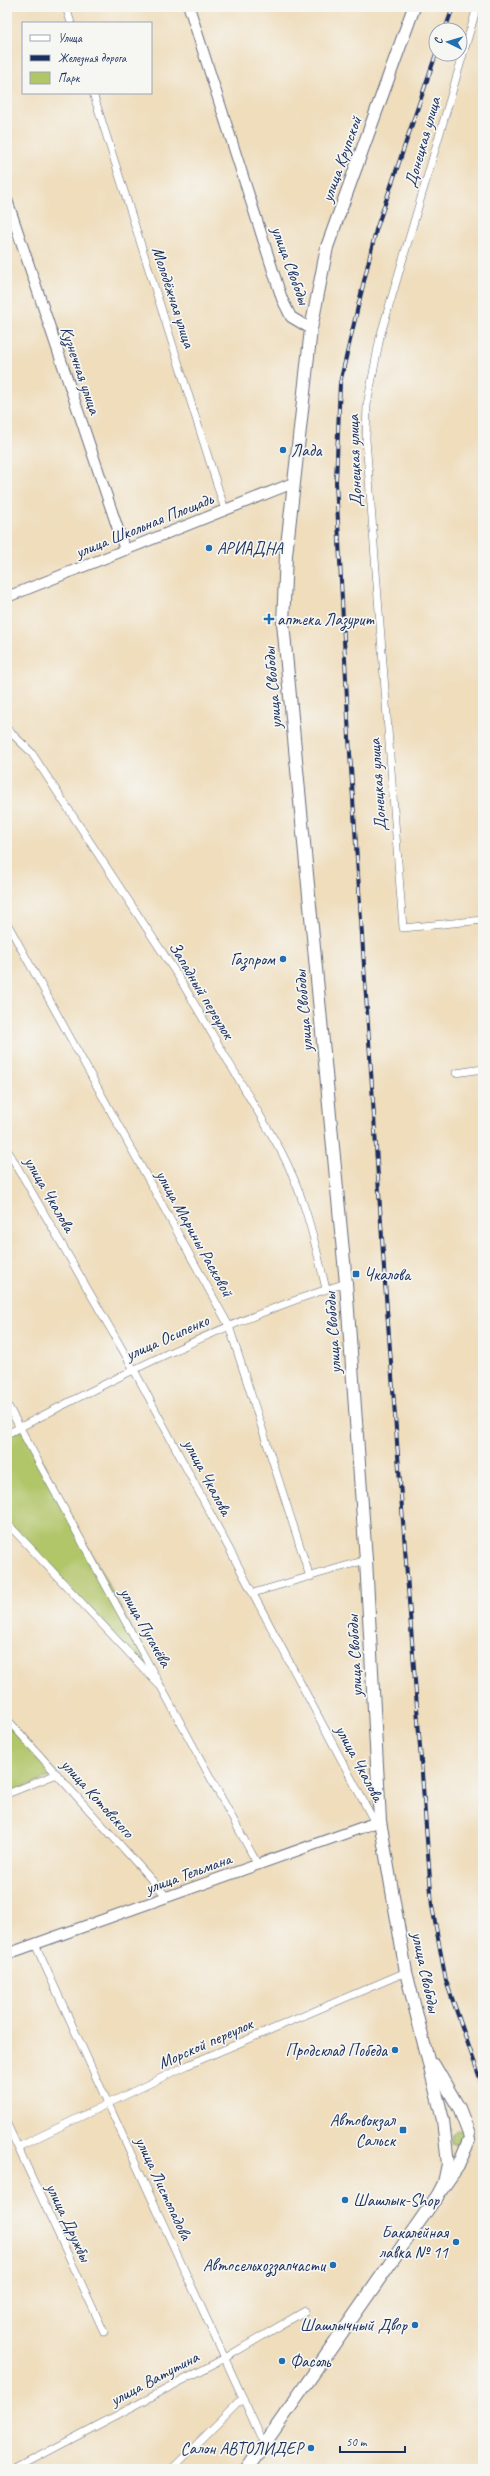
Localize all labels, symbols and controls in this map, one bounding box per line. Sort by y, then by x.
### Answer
legend [22,22,152,94]
north arrow [428,22,468,62]
text: Улица [58,30,83,46]
text: С [431,36,445,44]
text: Железная дорога [58,50,127,66]
text: Парк [58,70,81,86]
street label: Донецкая улица [400,93,446,190]
street label: улица Крупской [316,113,367,206]
street label: улица Свободы [266,222,315,309]
street label: Молодёжная улица [147,244,200,351]
street label: Кузнечная улица [55,323,106,419]
street label: Донецкая улица [342,413,367,508]
place label: Лада [291,440,323,461]
marker: Лада [278,445,288,455]
street label: улица Школьная Площадь [71,488,218,563]
place label: АРИАДНА [217,538,284,559]
marker: АРИАДНА [204,543,214,553]
place label: аптека Лазурит [277,609,374,631]
marker: аптека Лазурит [264,614,274,624]
street label: улица Свободы [258,644,287,731]
street label: Донецкая улица [364,737,391,832]
street label: Западный переулок [164,938,240,1044]
place label: Газпром [231,949,276,971]
marker: Газпром [278,954,288,964]
street label: улица Свободы [289,967,318,1054]
street label: улица Чкалова [19,1152,81,1237]
street label: улица Марины Расковой [151,1165,239,1301]
place label: Чкалова [364,1264,412,1285]
marker: Чкалова [351,1269,361,1279]
street label: улица Свободы [319,1289,346,1375]
street label: улица Осипенко [121,1309,213,1366]
street label: улица Чкалова [178,1435,237,1521]
street label: улица Пугачёва [115,1583,177,1672]
street label: улица Свободы [342,1613,367,1698]
street label: улица Чкалова [330,1721,389,1807]
street label: улица Котовского [56,1754,139,1843]
street label: улица Тельмана [141,1848,236,1899]
street label: улица Свободы [407,1929,445,2016]
street label: Морской переулок [155,2013,257,2074]
place label: Продсклад Победа [285,2040,388,2061]
marker: Продсклад Победа [390,2045,400,2055]
place label: Автовокзал Сальск [330,2110,397,2151]
marker: Автовокзал Сальск [398,2125,408,2135]
street label: улица Листопадова [130,2132,197,2244]
street label: улица Дружбы [41,2179,97,2267]
place label: Шашлык-Shop [353,2190,441,2211]
marker: Шашлык-Shop [340,2195,350,2205]
place label: Бакалейная лавка № 11 [379,2222,450,2263]
marker: Бакалейная лавка № 11 [451,2237,461,2247]
place label: Автосельхоззапчасти [203,2255,327,2277]
marker: Автосельхоззапчасти [328,2260,338,2270]
place label: Шашлычный Двор [300,2315,409,2336]
marker: Шашлычный Двор [410,2320,420,2330]
street label: улица Ватутина [106,2346,203,2411]
place label: Фасоль [290,2351,332,2372]
marker: Фасоль [277,2356,287,2366]
scale bar [340,2428,405,2454]
text: 50 m [346,2434,368,2450]
place label: Салон АВТОЛИДЕР [181,2438,305,2459]
marker: Салон АВТОЛИДЕР [306,2443,316,2453]

